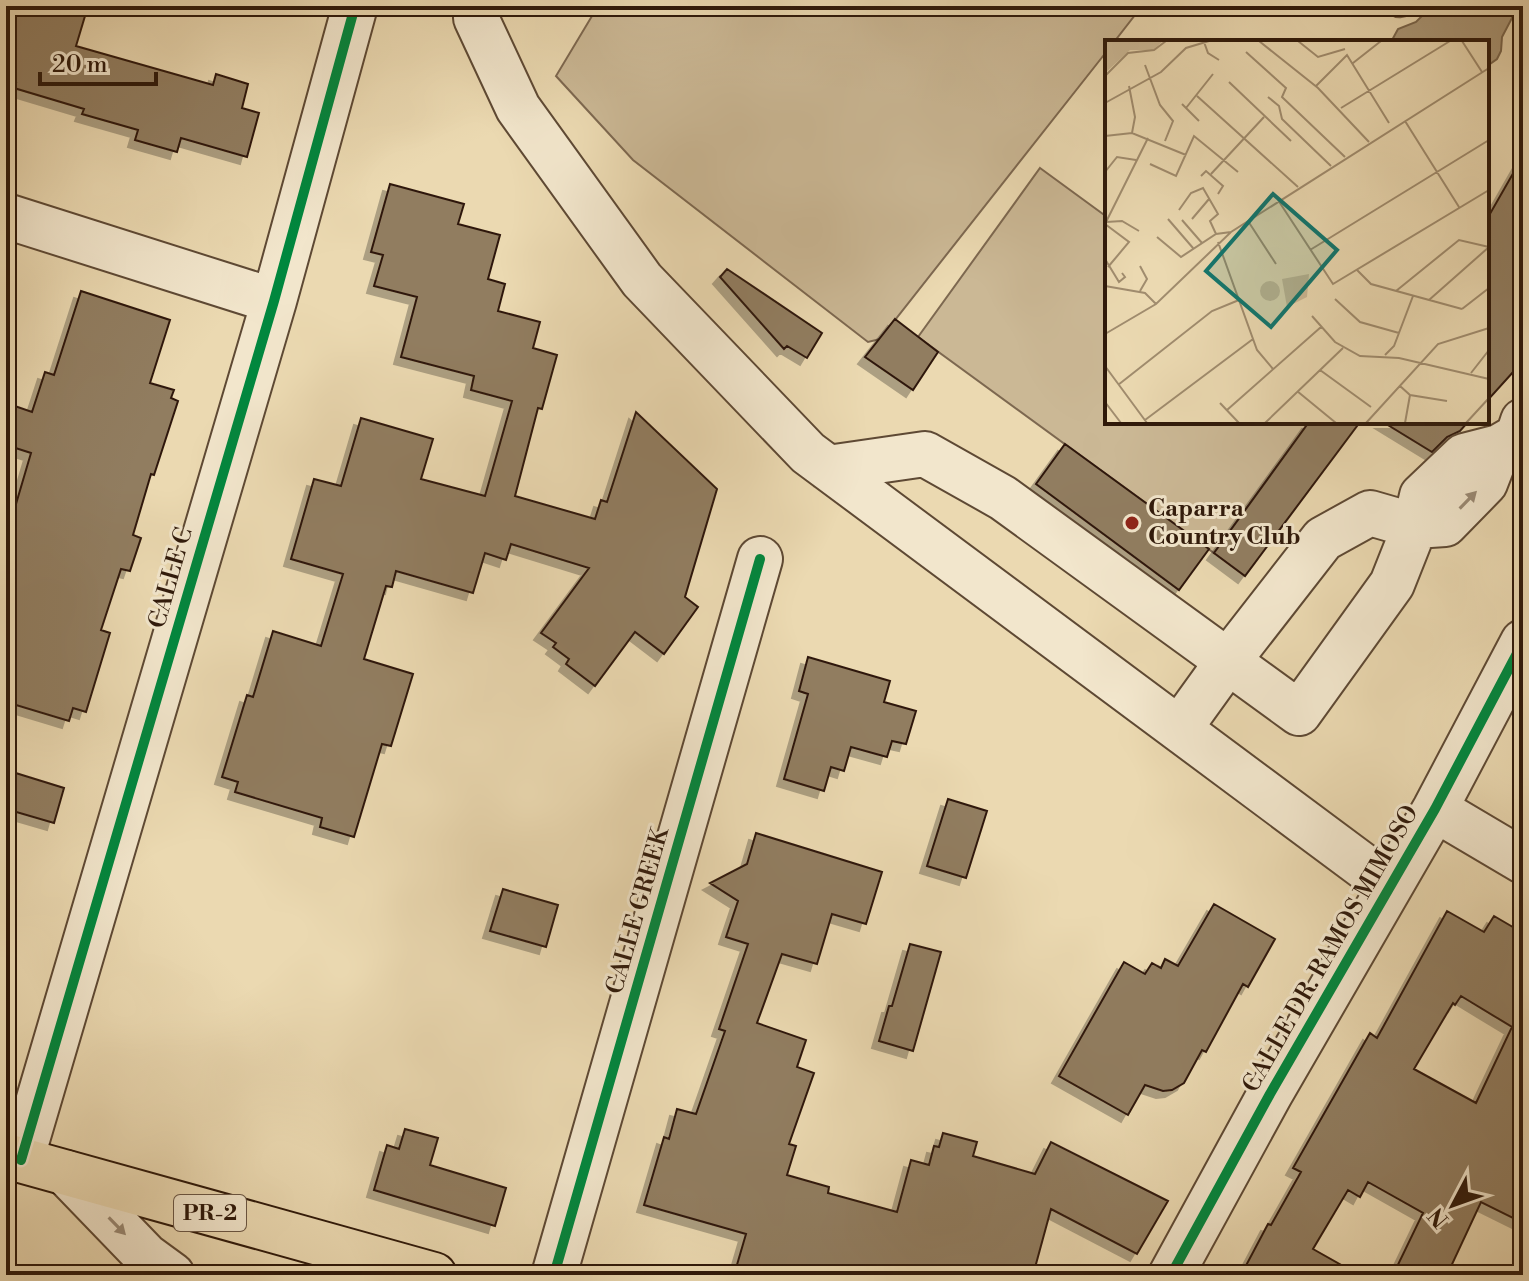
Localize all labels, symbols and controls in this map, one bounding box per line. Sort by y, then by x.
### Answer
scale bar [40,36,156,86]
inset map [1105,40,1489,424]
text: 20 m [52,50,108,80]
one-way arrow [1458,491,1476,510]
place label: Caparra Country Club [1148,494,1301,552]
marker: Caparra Country Club [1123,514,1141,532]
street label: CALLE C [142,524,200,632]
street label: CALLE DR. RAMOS MIMOSO [1236,800,1426,1098]
street label: CALLE GREEK [600,823,677,998]
north arrow [1413,1165,1493,1245]
road number: PR-2 [174,1195,246,1231]
text: N [1423,1201,1455,1233]
one-way arrow [108,1216,126,1235]

